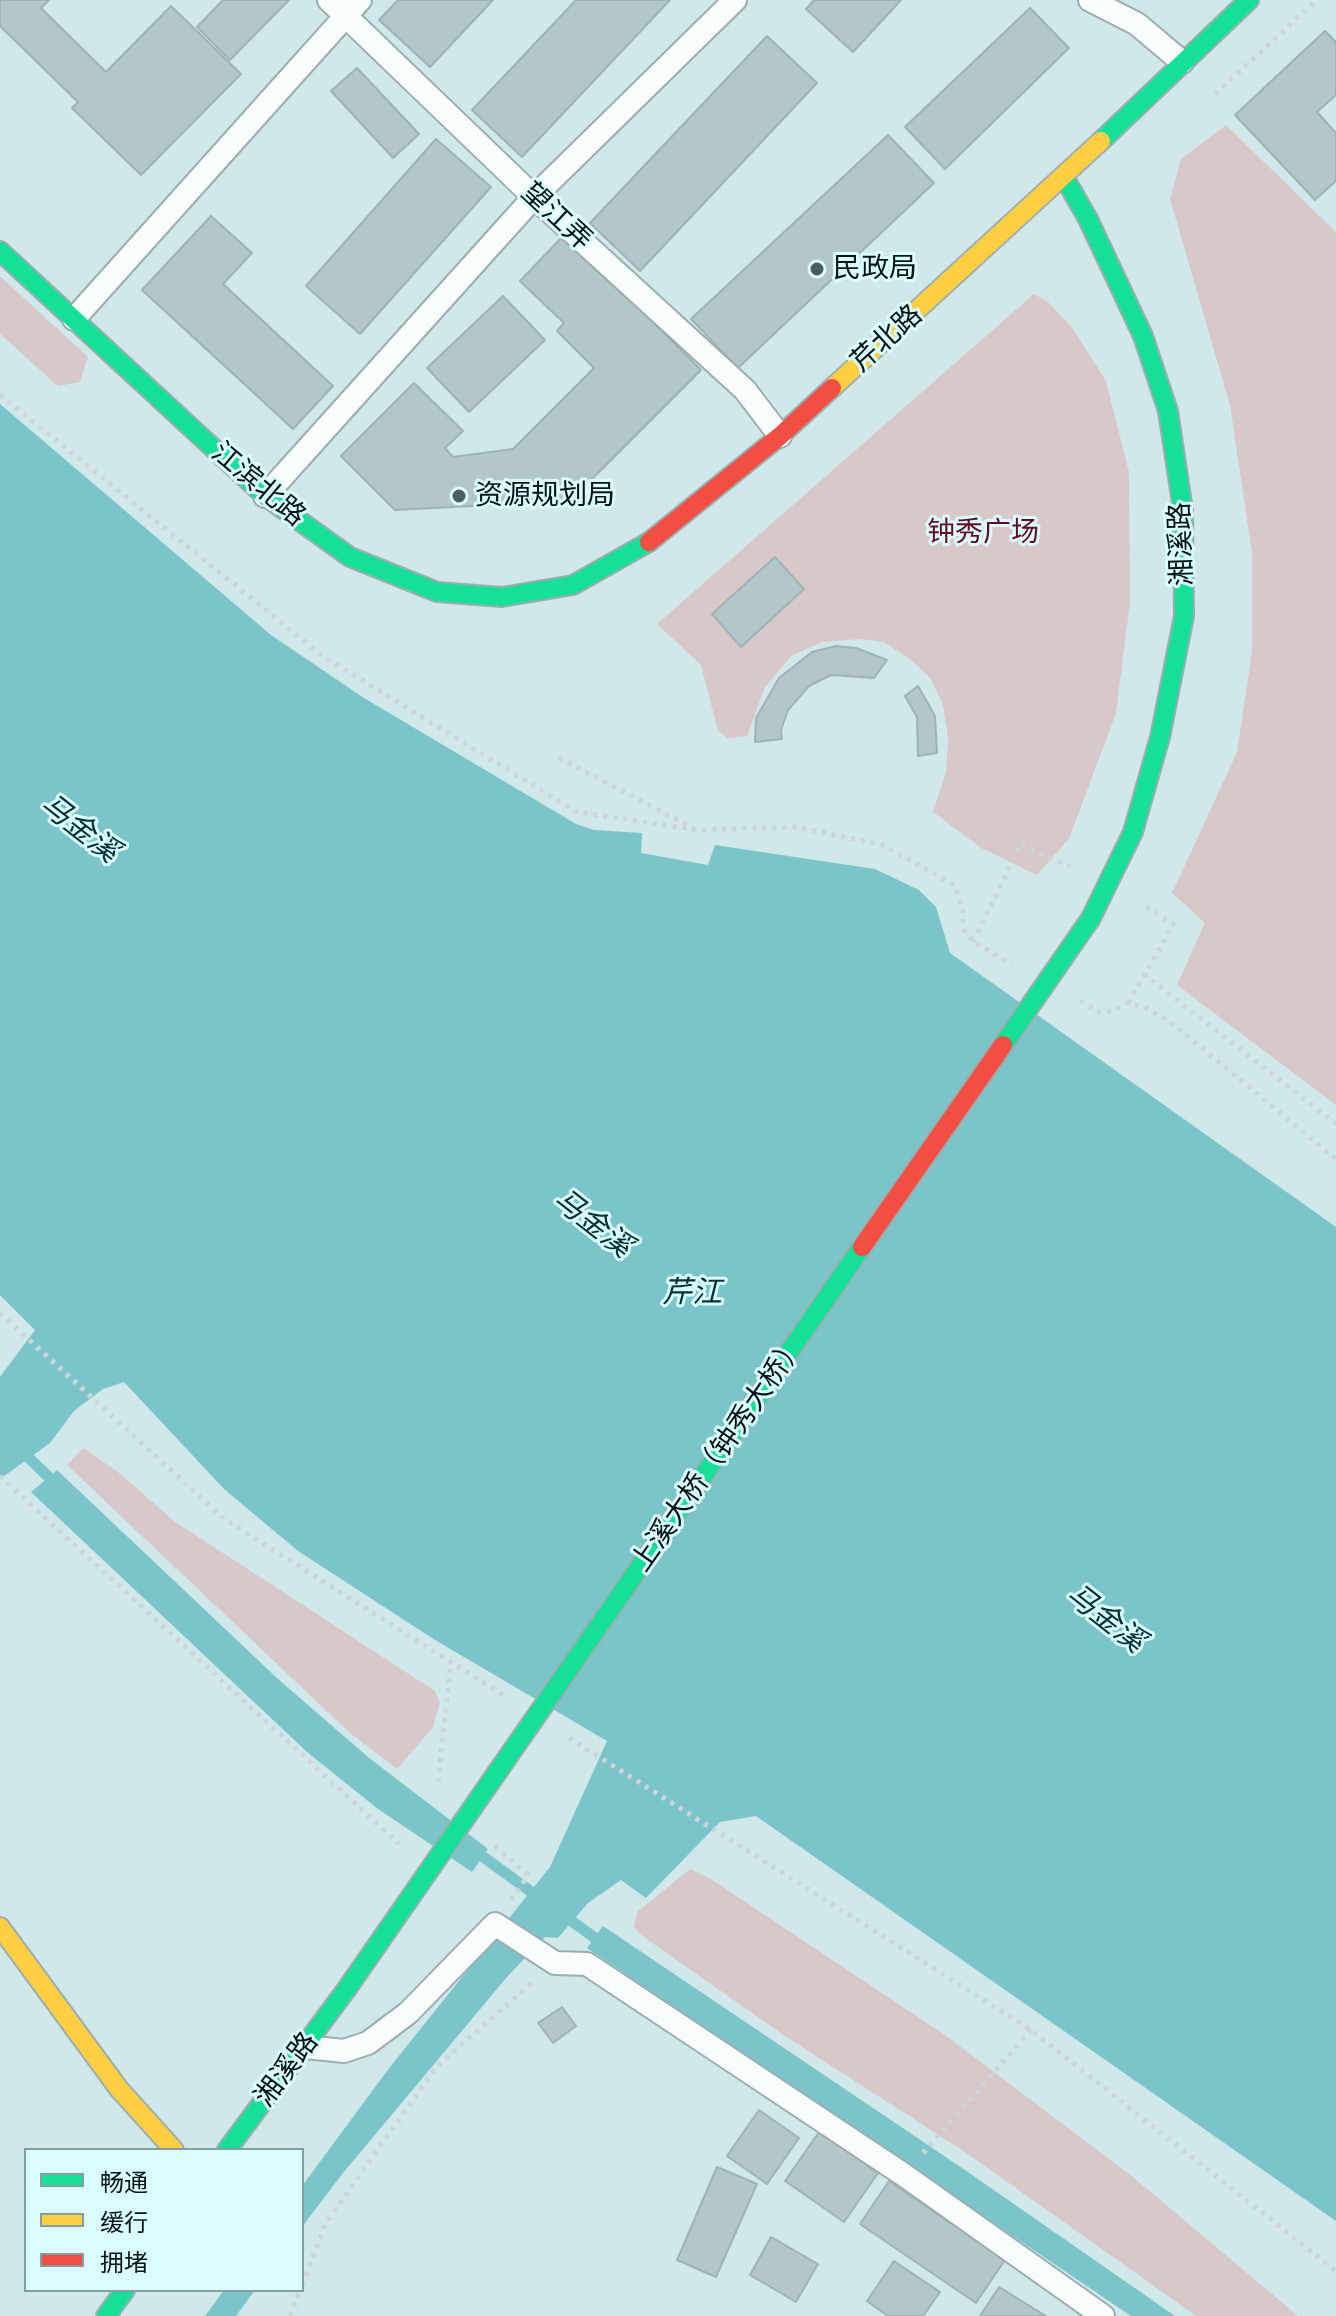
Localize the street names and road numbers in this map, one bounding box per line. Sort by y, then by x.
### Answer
street label: 望江弄 [514,176,598,258]
street label: 芹北路 [845,298,929,380]
street label: 江滨北路 [204,436,312,534]
street label: 湘溪路 [1164,501,1200,587]
street label: 上溪大桥（钟秀大桥） [625,1330,813,1578]
street label: 湘溪路 [248,2026,326,2114]

